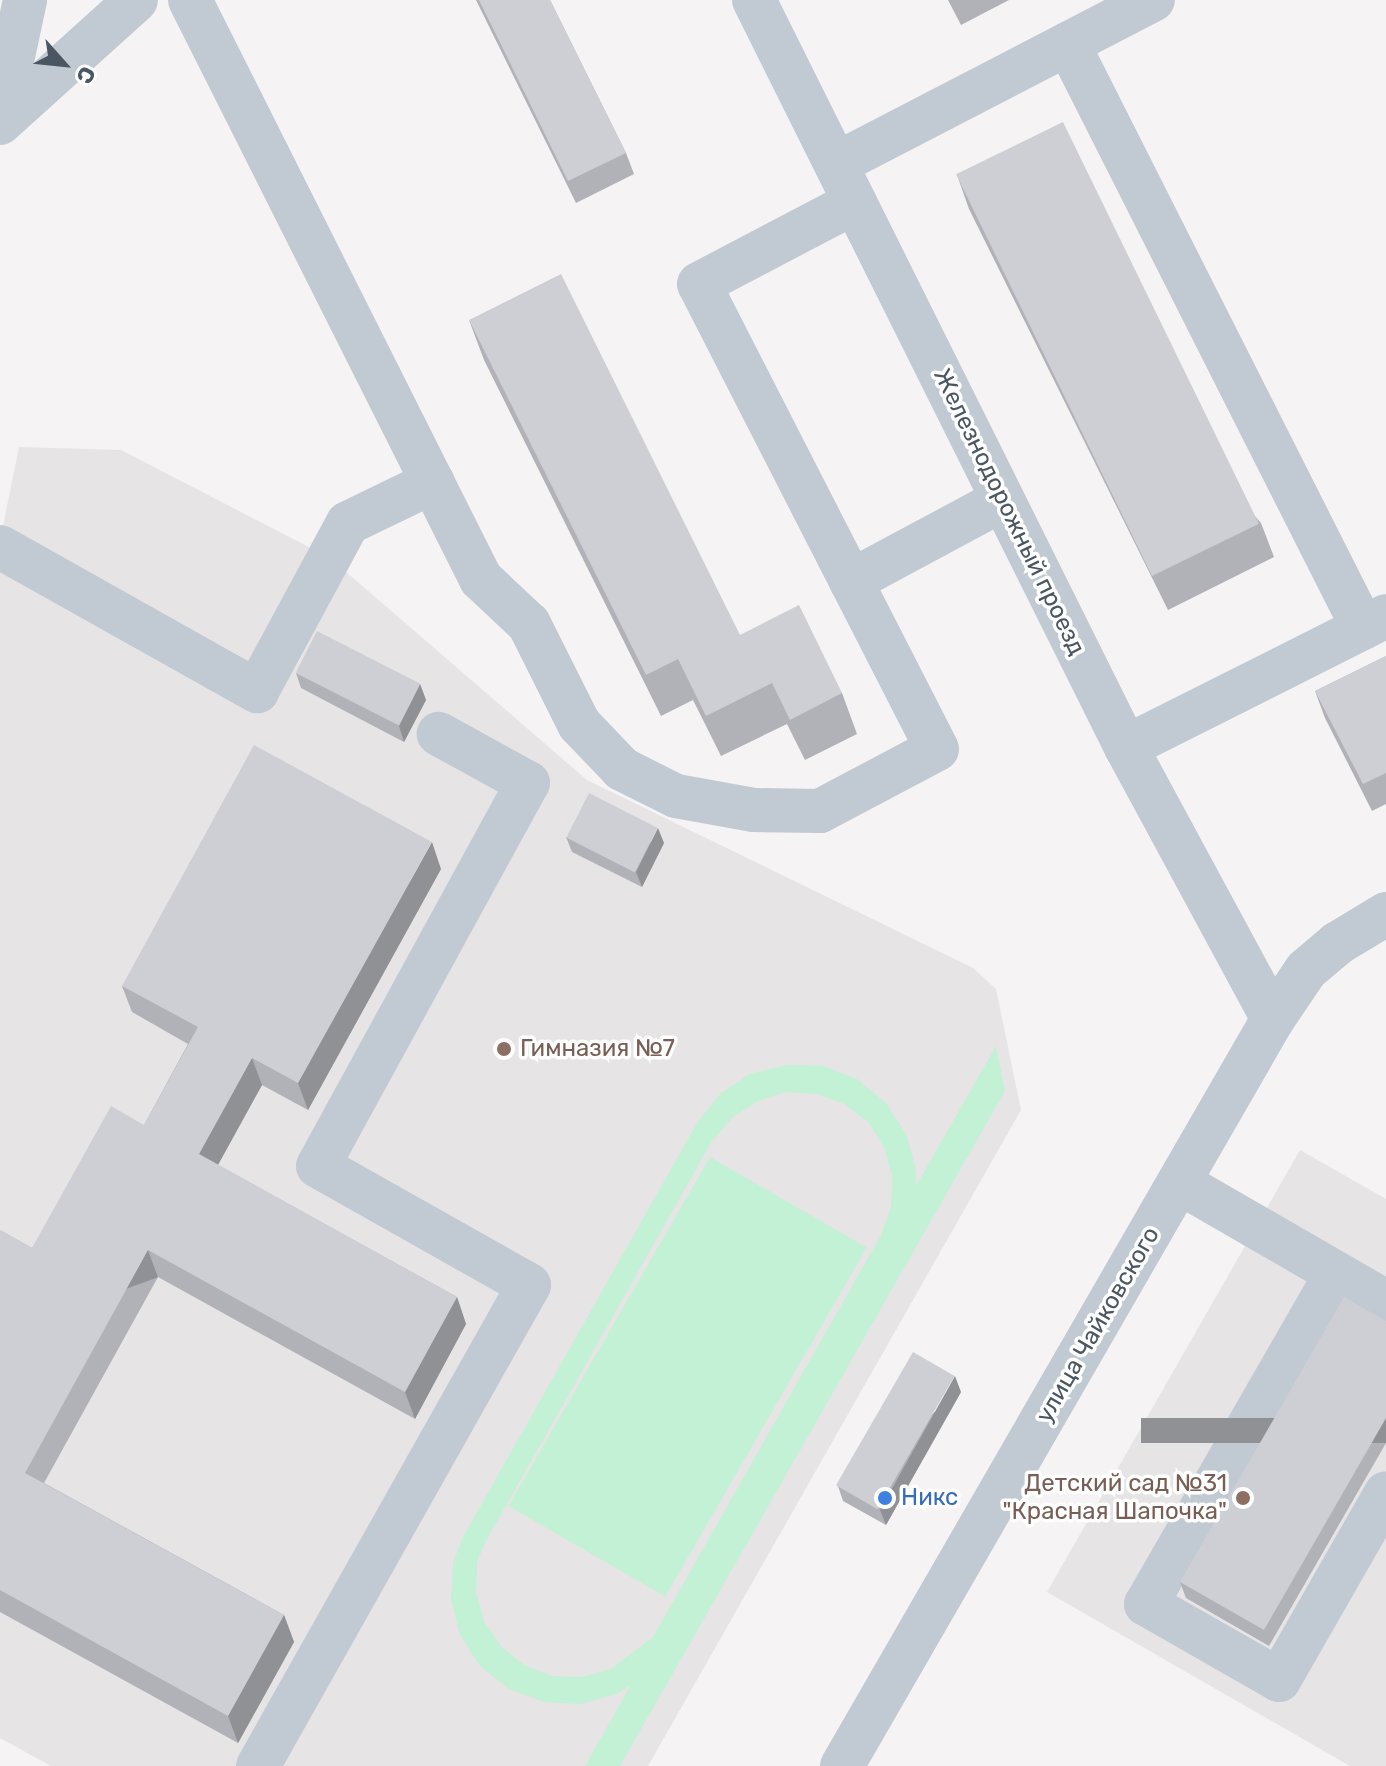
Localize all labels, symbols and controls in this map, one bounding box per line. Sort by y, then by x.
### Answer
north arrow [24,24,104,104]
text: С [70,62,101,88]
street label: Железнодорожный проезд [927,364,1091,660]
place label: Гимназия №7 [520,1035,675,1063]
marker: Гимназия №7 [495,1040,513,1058]
street label: улица Чайковского [1030,1222,1166,1428]
place label: Детский сад №31 "Красная Шапочка" [1003,1470,1227,1526]
place label: Никс [901,1484,958,1512]
marker: Никс [876,1489,894,1507]
marker: Детский сад №31 "Красная Шапочка" [1234,1489,1252,1507]

